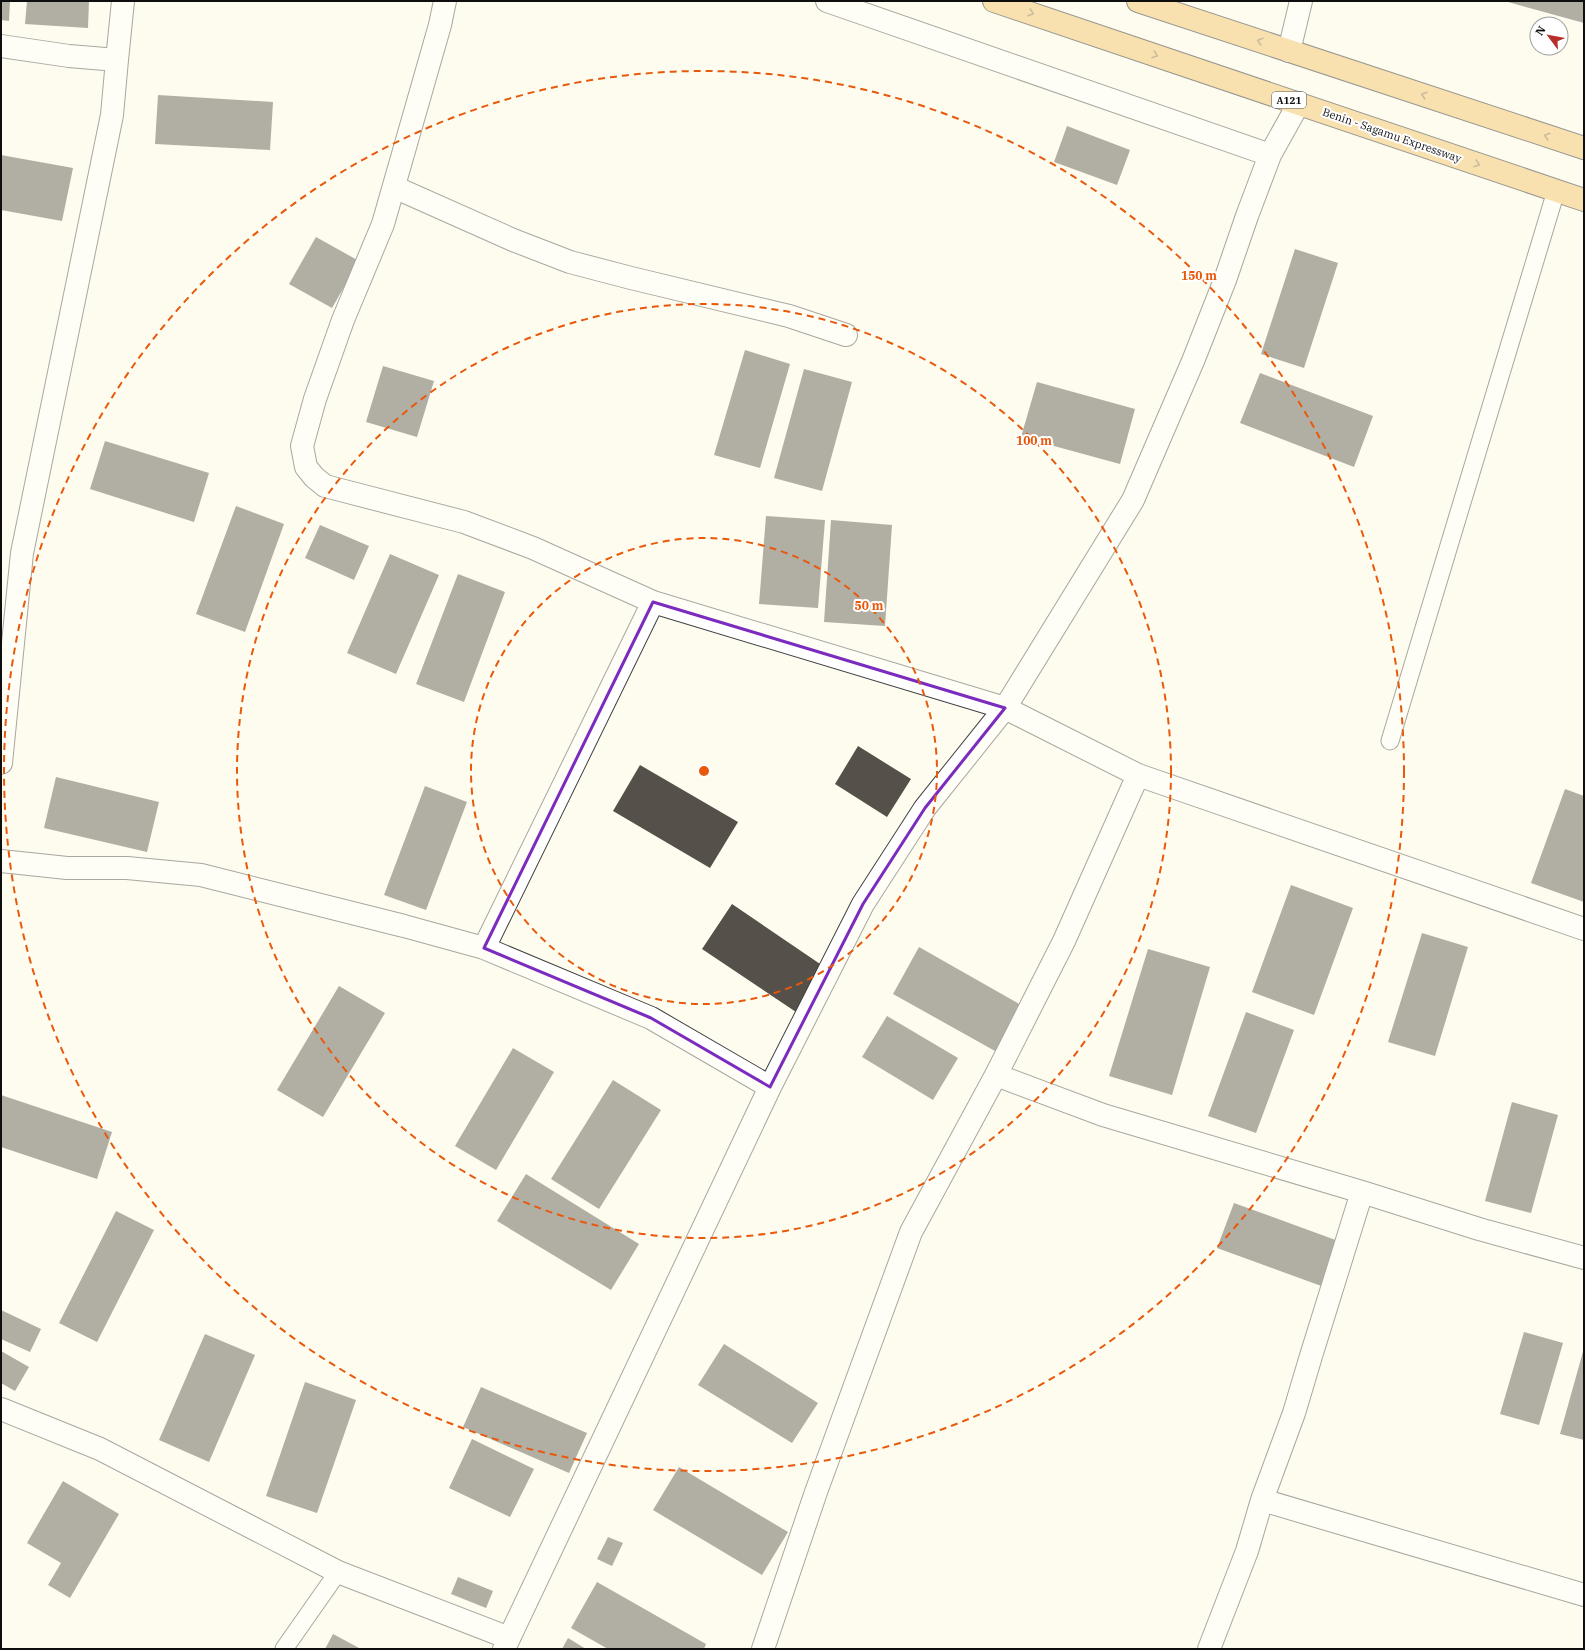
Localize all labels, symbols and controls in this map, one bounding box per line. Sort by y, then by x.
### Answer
one-way arrow [1028,9,1035,17]
north arrow [1529,16,1569,56]
text: N [1532,23,1549,38]
one-way arrow [1257,37,1264,46]
one-way arrow [1151,50,1158,59]
one-way arrow [1420,91,1427,100]
road number: A121 [1272,92,1306,108]
street label: Benin - Sagamu Expressway [1321,105,1463,165]
one-way arrow [1544,132,1551,141]
one-way arrow [1473,159,1480,168]
text: 150 m [1181,268,1217,283]
text: 100 m [1016,433,1052,448]
text: 50 m [855,598,884,613]
centre of rings [697,764,711,778]

